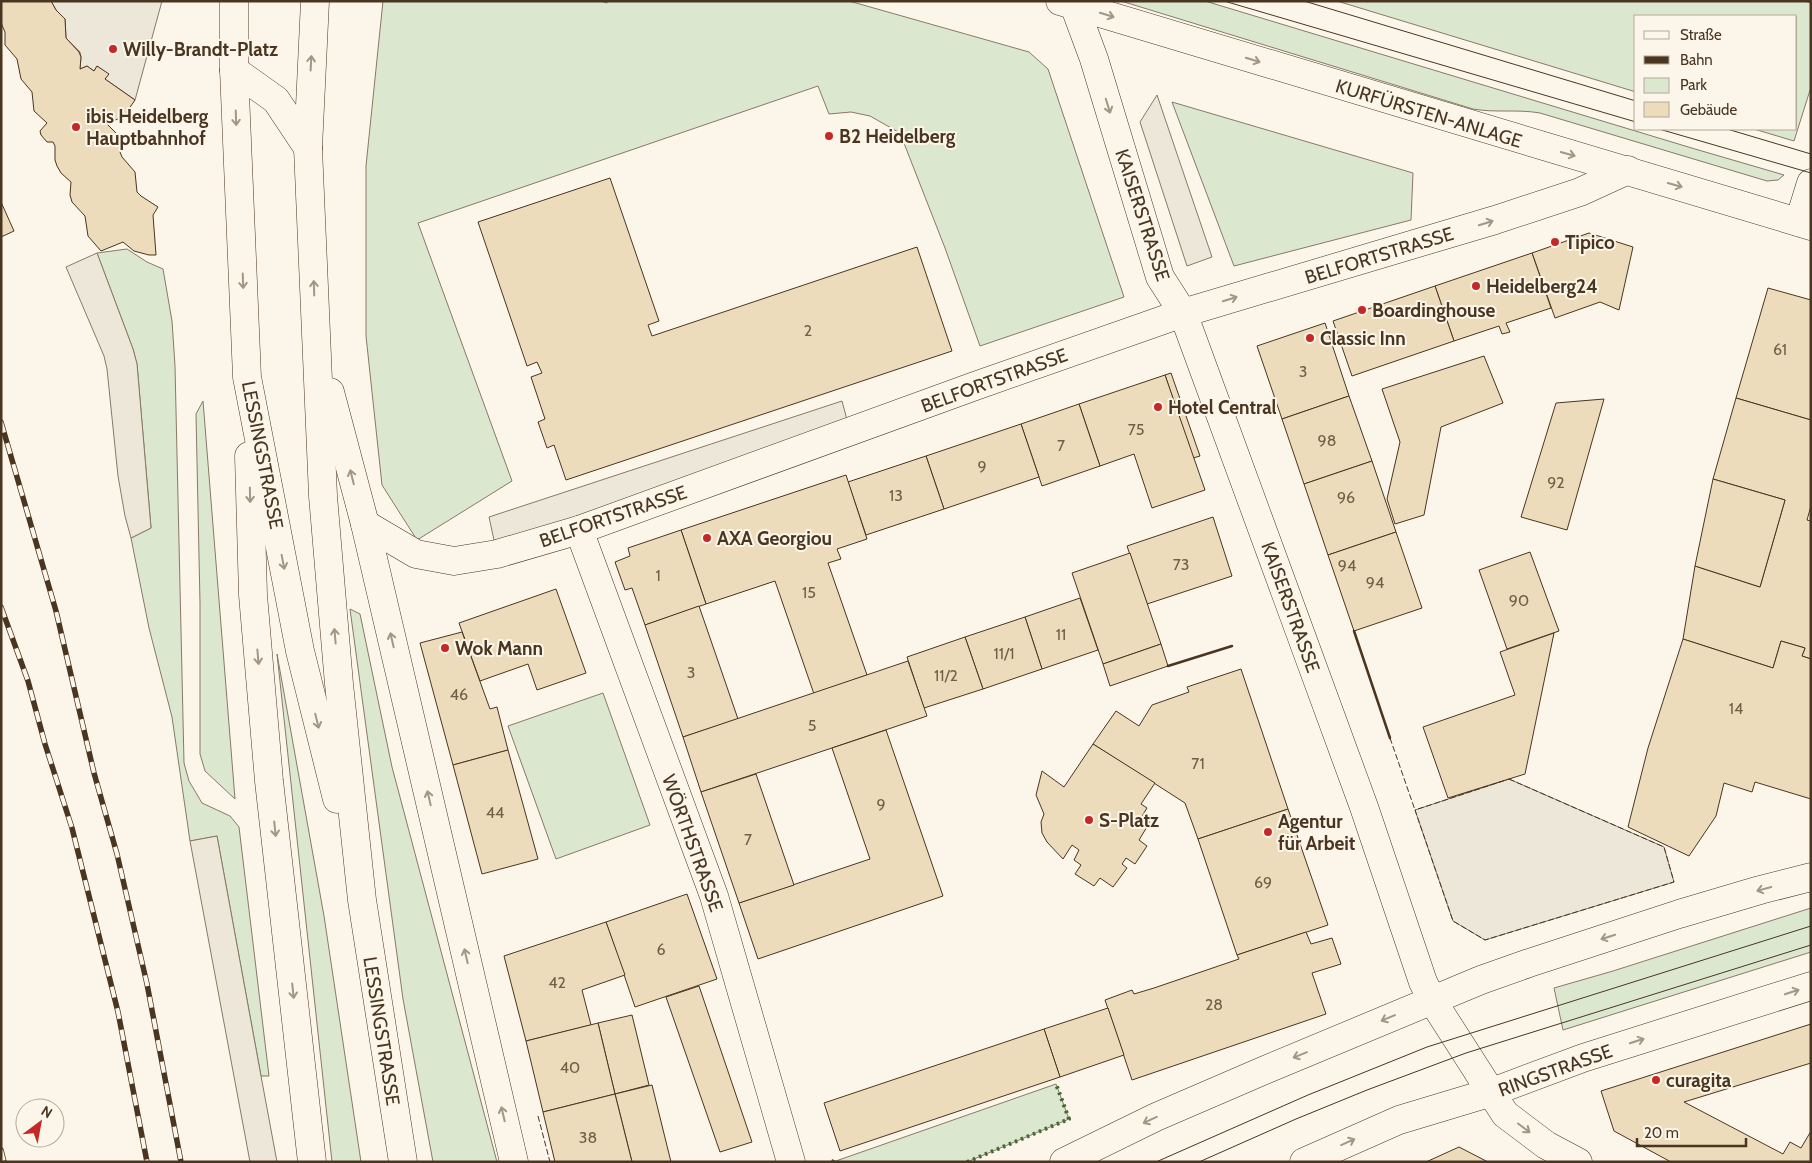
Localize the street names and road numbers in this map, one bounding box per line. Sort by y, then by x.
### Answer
street label: KURFÜRSTEN-ANLAGE [1333,74,1525,153]
street label: KAISERSTRASSE [1110,146,1175,284]
street label: BELFORTSTRASSE [1302,222,1456,289]
street label: BELFORTSTRASSE [918,343,1071,418]
street label: LESSINGSTRASSE [237,379,288,531]
street label: BELFORTSTRASSE [536,480,690,552]
street label: KAISERSTRASSE [1256,539,1325,676]
street label: WÖRTHSTRASSE [657,771,728,915]
street label: LESSINGSTRASSE [358,955,405,1107]
street label: RINGSTRASSE [1495,1039,1615,1102]

